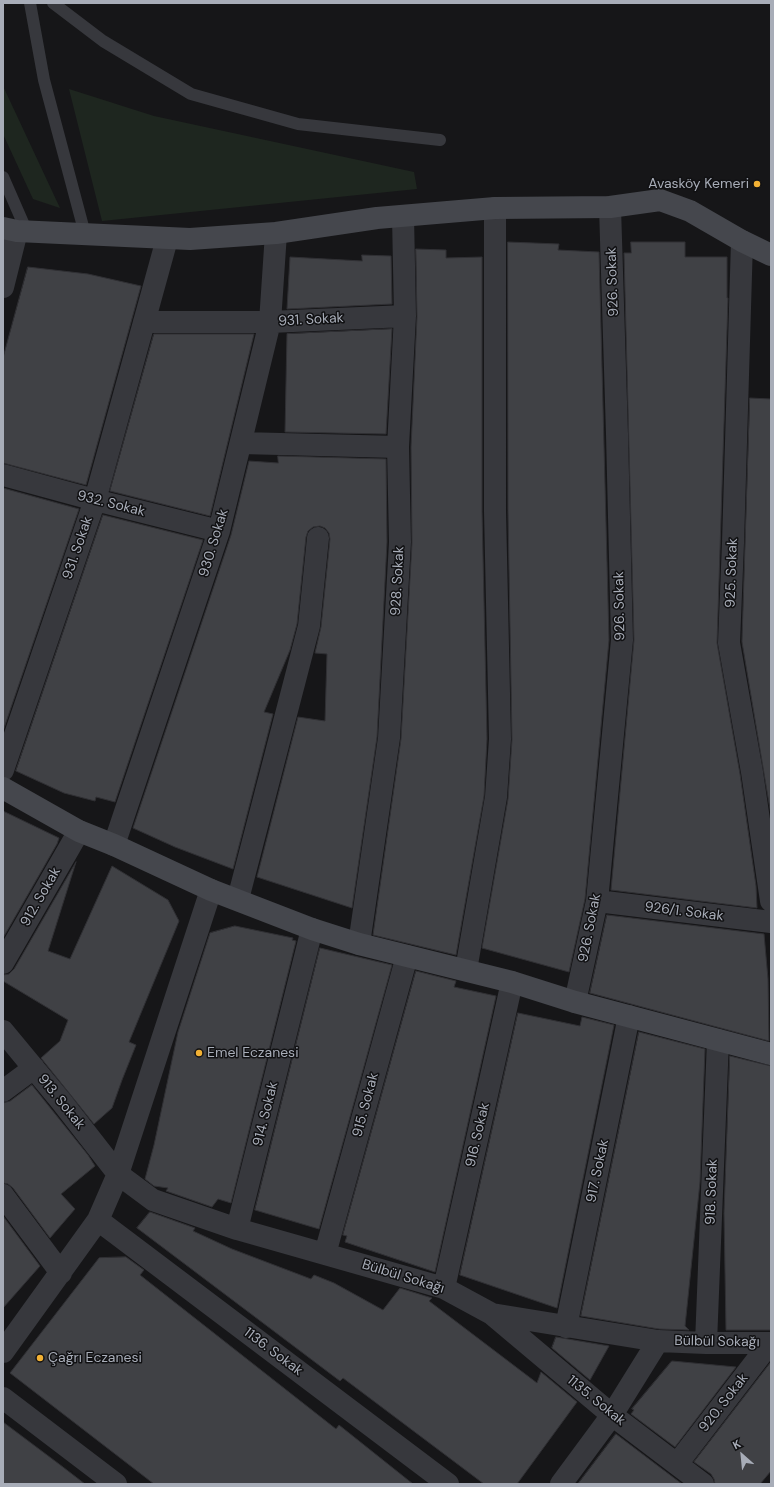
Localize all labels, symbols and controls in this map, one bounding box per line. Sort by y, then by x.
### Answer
place label: Avasköy Kemeri [648,176,749,192]
marker: Avasköy Kemeri [752,179,762,189]
street label: 926. Sokak [603,247,623,317]
street label: 931. Sokak [278,310,344,330]
street label: 932. Sokak [75,487,147,521]
street label: 930. Sokak [196,507,232,579]
street label: 931. Sokak [59,514,97,582]
street label: 925. Sokak [722,538,742,608]
street label: 928. Sokak [388,546,408,616]
street label: 926. Sokak [611,571,629,641]
street label: 912. Sokak [17,864,65,930]
street label: 926. Sokak [575,892,605,964]
street label: 926/1. Sokak [644,899,724,925]
place label: Emel Eczanesi [207,1045,299,1061]
marker: Emel Eczanesi [194,1048,204,1058]
street label: 913. Sokak [34,1071,88,1133]
street label: 915. Sokak [349,1071,383,1139]
street label: 914. Sokak [250,1080,282,1148]
street label: 916. Sokak [462,1101,494,1169]
street label: 917. Sokak [583,1138,613,1204]
street label: 918. Sokak [702,1159,722,1225]
street label: Bülbül Sokağı [360,1257,446,1297]
street label: 1136. Sokak [240,1324,306,1380]
street label: Bülbül Sokağı [674,1333,760,1351]
place label: Çağrı Eczanesi [48,1350,142,1366]
marker: Çağrı Eczanesi [35,1353,45,1363]
street label: 920. Sokak [696,1370,752,1436]
street label: 1135. Sokak [563,1372,629,1430]
north arrow [722,1435,762,1475]
text: K [730,1436,743,1452]

